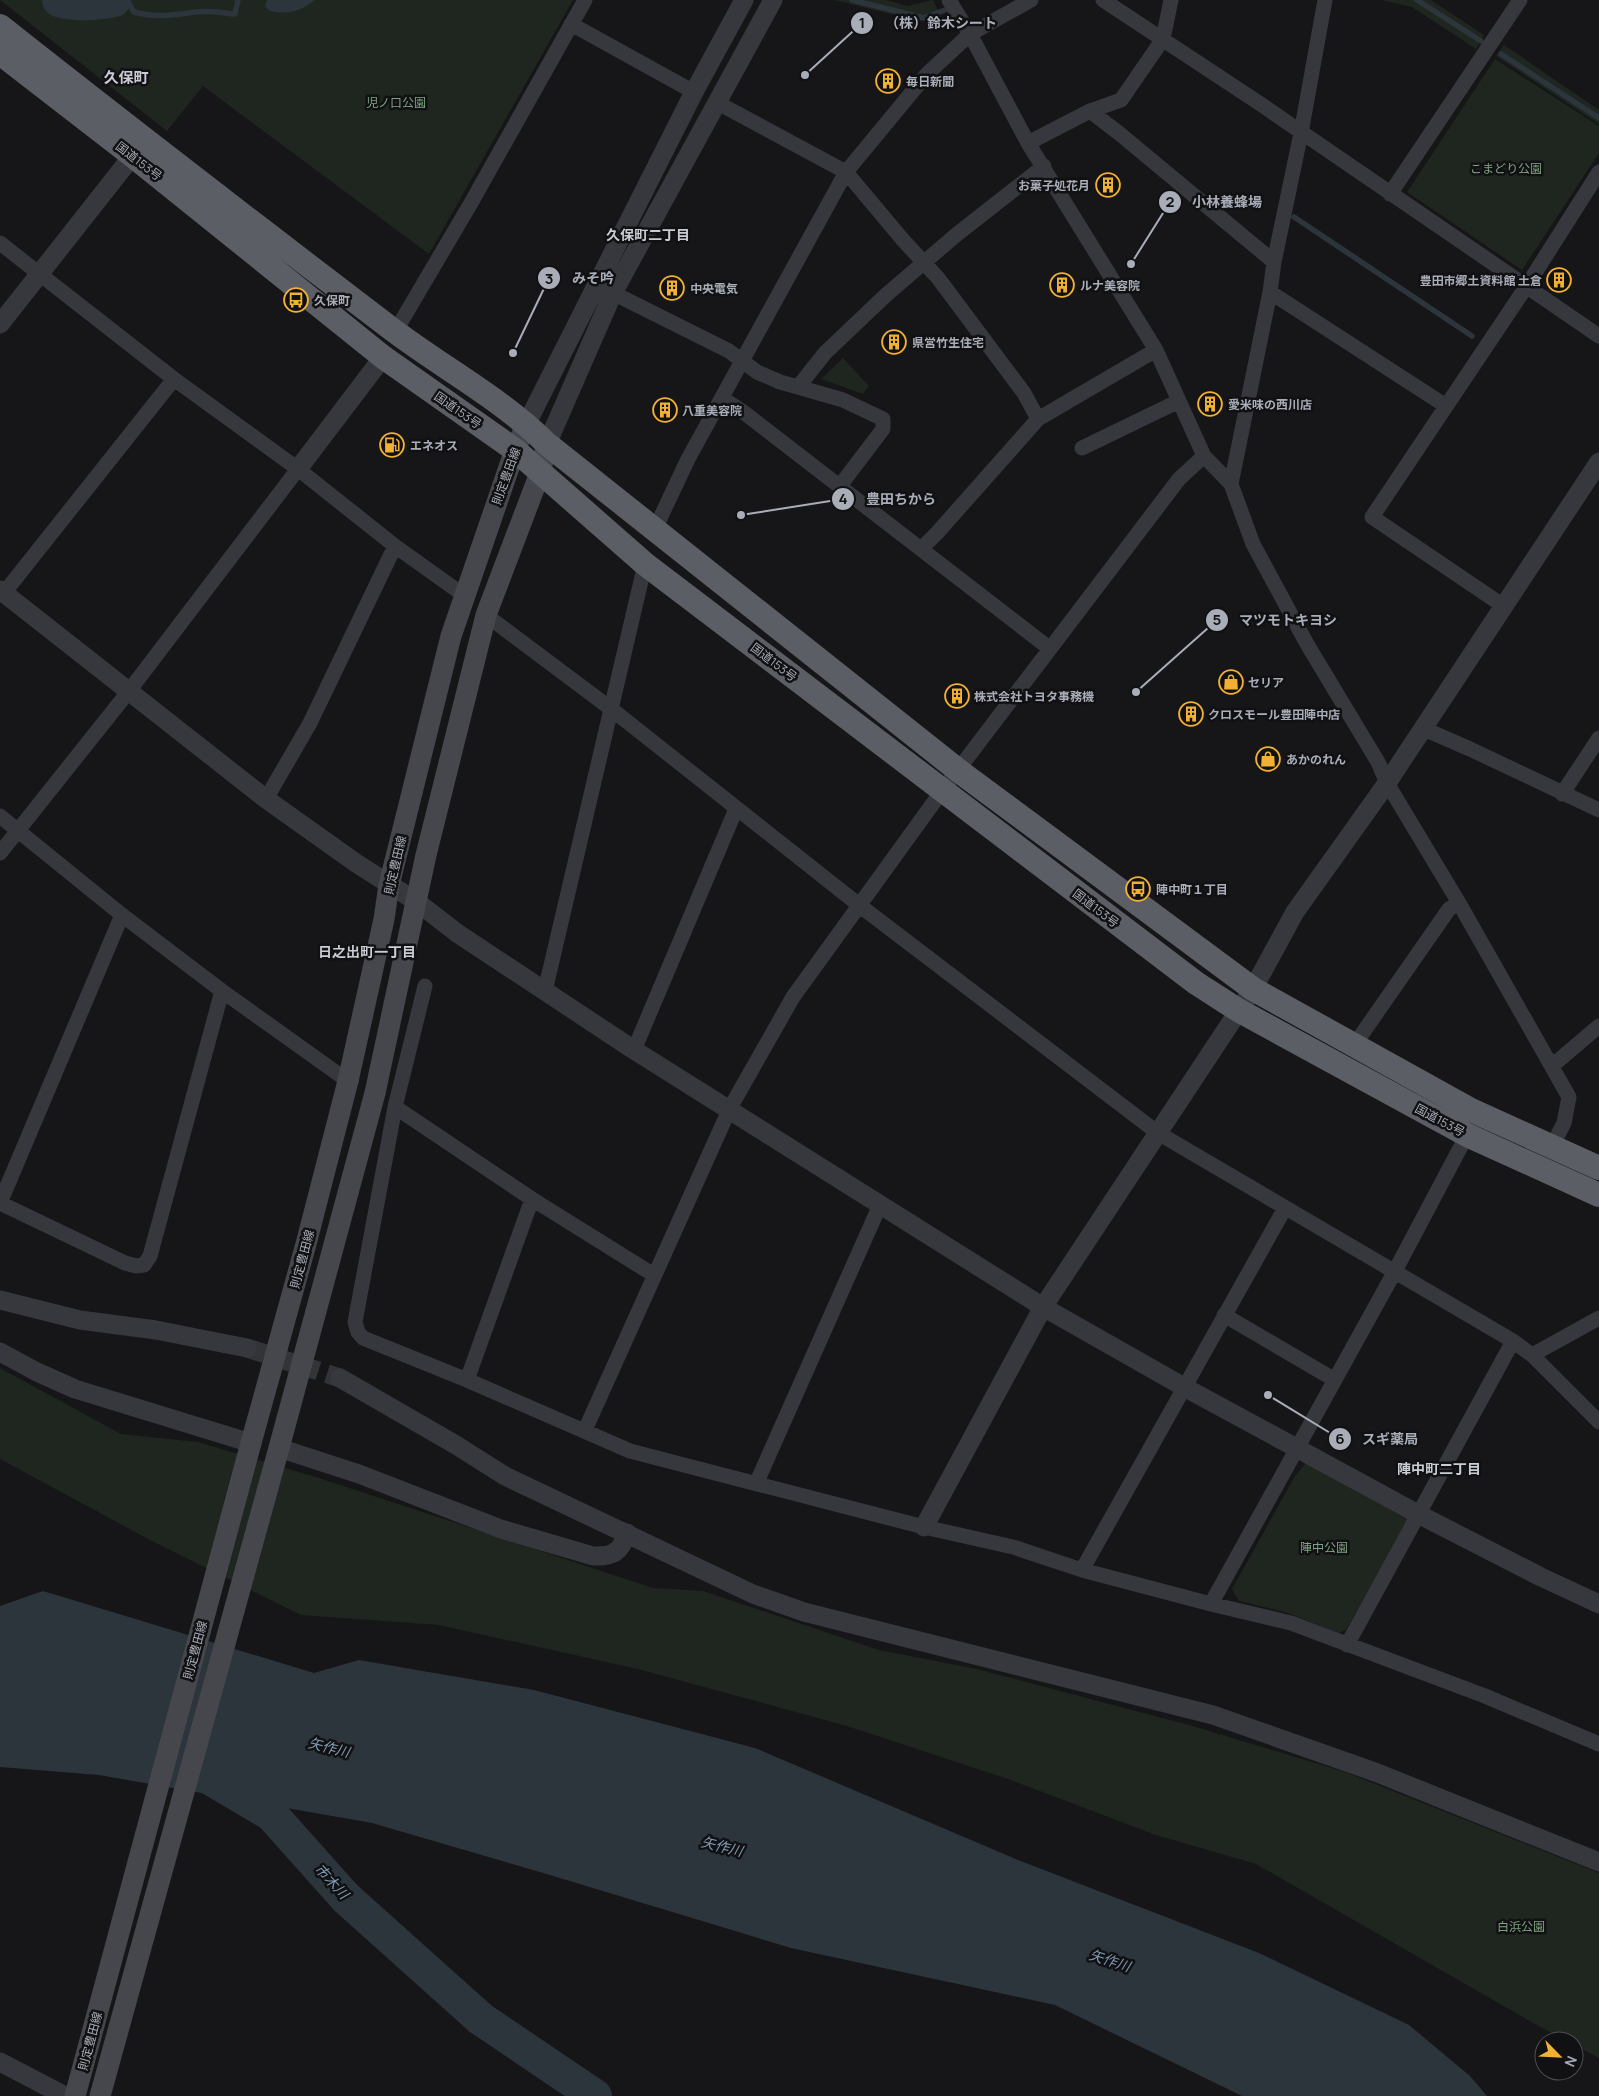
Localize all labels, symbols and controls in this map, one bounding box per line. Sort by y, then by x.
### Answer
callout: （株）鈴木シート [850,8,1007,37]
text: 1 [859,12,865,33]
text: （株）鈴木シート [885,13,997,32]
district label: 久保町 [103,67,149,88]
building icon: 毎日新聞 [875,68,901,94]
place label: 毎日新聞 [906,73,954,90]
park label: 児ノ口公園 [366,94,426,111]
street label: 国道153号 [112,138,166,184]
park label: こまどり公園 [1470,160,1542,177]
building icon: お菓子処花月 [1095,172,1121,198]
place label: お菓子処花月 [1018,177,1090,194]
callout: 小林養蜂場 [1157,188,1272,217]
text: 2 [1166,191,1175,212]
text: 小林養蜂場 [1192,192,1262,211]
district label: 久保町二丁目 [606,225,690,244]
callout: みそ吟 [537,264,624,293]
building icon: 豊田市郷土資料館 土倉 [1546,267,1572,293]
text: 3 [545,268,553,289]
text: みそ吟 [572,268,614,287]
building icon: ルナ美容院 [1049,272,1075,298]
place label: 豊田市郷土資料館 土倉 [1420,272,1542,289]
building icon: 中央電気 [659,275,685,301]
place label: ルナ美容院 [1080,277,1140,294]
place label: 中央電気 [690,280,738,297]
bus stop icon: 久保町 [283,287,309,313]
place label: 久保町 [314,292,350,309]
building icon: 県営竹生住宅 [881,329,907,355]
place label: 県営竹生住宅 [912,334,984,351]
street label: 国道153号 [431,387,485,433]
building icon: 愛米味の西川店 [1197,391,1223,417]
place label: 愛米味の西川店 [1228,396,1312,413]
building icon: 八重美容院 [652,397,678,423]
place label: 八重美容院 [682,402,742,419]
fuel station icon: エネオス [379,432,405,458]
place label: エネオス [410,437,458,454]
street label: 則定豊田線 [488,445,524,507]
callout: 豊田ちから [831,484,946,513]
text: 4 [838,488,848,509]
text: 豊田ちから [866,489,936,508]
callout: マツモトキヨシ [1204,606,1347,635]
text: 5 [1213,609,1222,630]
text: マツモトキヨシ [1239,610,1337,629]
street label: 国道153号 [747,639,801,685]
shop icon: セリア [1218,669,1244,695]
place label: セリア [1248,674,1284,691]
building icon: 株式会社トヨタ事務機 [944,683,970,709]
place label: 株式会社トヨタ事務機 [974,688,1094,705]
building icon: クロスモール豊田陣中店 [1178,701,1204,727]
place label: クロスモール豊田陣中店 [1208,706,1340,723]
shop icon: あかのれん [1255,746,1281,772]
place label: あかのれん [1286,751,1346,768]
street label: 則定豊田線 [380,834,410,896]
bus stop icon: 陣中町１丁目 [1125,876,1151,902]
place label: 陣中町１丁目 [1156,881,1228,898]
street label: 国道153号 [1069,885,1123,931]
district label: 日之出町一丁目 [318,942,416,961]
street label: 国道153号 [1412,1100,1468,1140]
street label: 則定豊田線 [286,1228,318,1290]
callout: スギ薬局 [1327,1425,1428,1454]
text: 6 [1335,1428,1345,1449]
text: スギ薬局 [1362,1429,1418,1448]
district label: 陣中町二丁目 [1397,1459,1481,1478]
park label: 陣中公園 [1300,1539,1348,1556]
street label: 則定豊田線 [179,1619,211,1681]
water label: 矢作川 [306,1733,354,1762]
water label: 矢作川 [699,1832,747,1861]
water label: 市木川 [311,1859,355,1904]
park label: 白浜公園 [1497,1918,1545,1935]
water label: 矢作川 [1087,1944,1135,1976]
street label: 則定豊田線 [74,2010,106,2072]
north arrow [1534,2031,1584,2081]
text: N [1561,2053,1582,2070]

